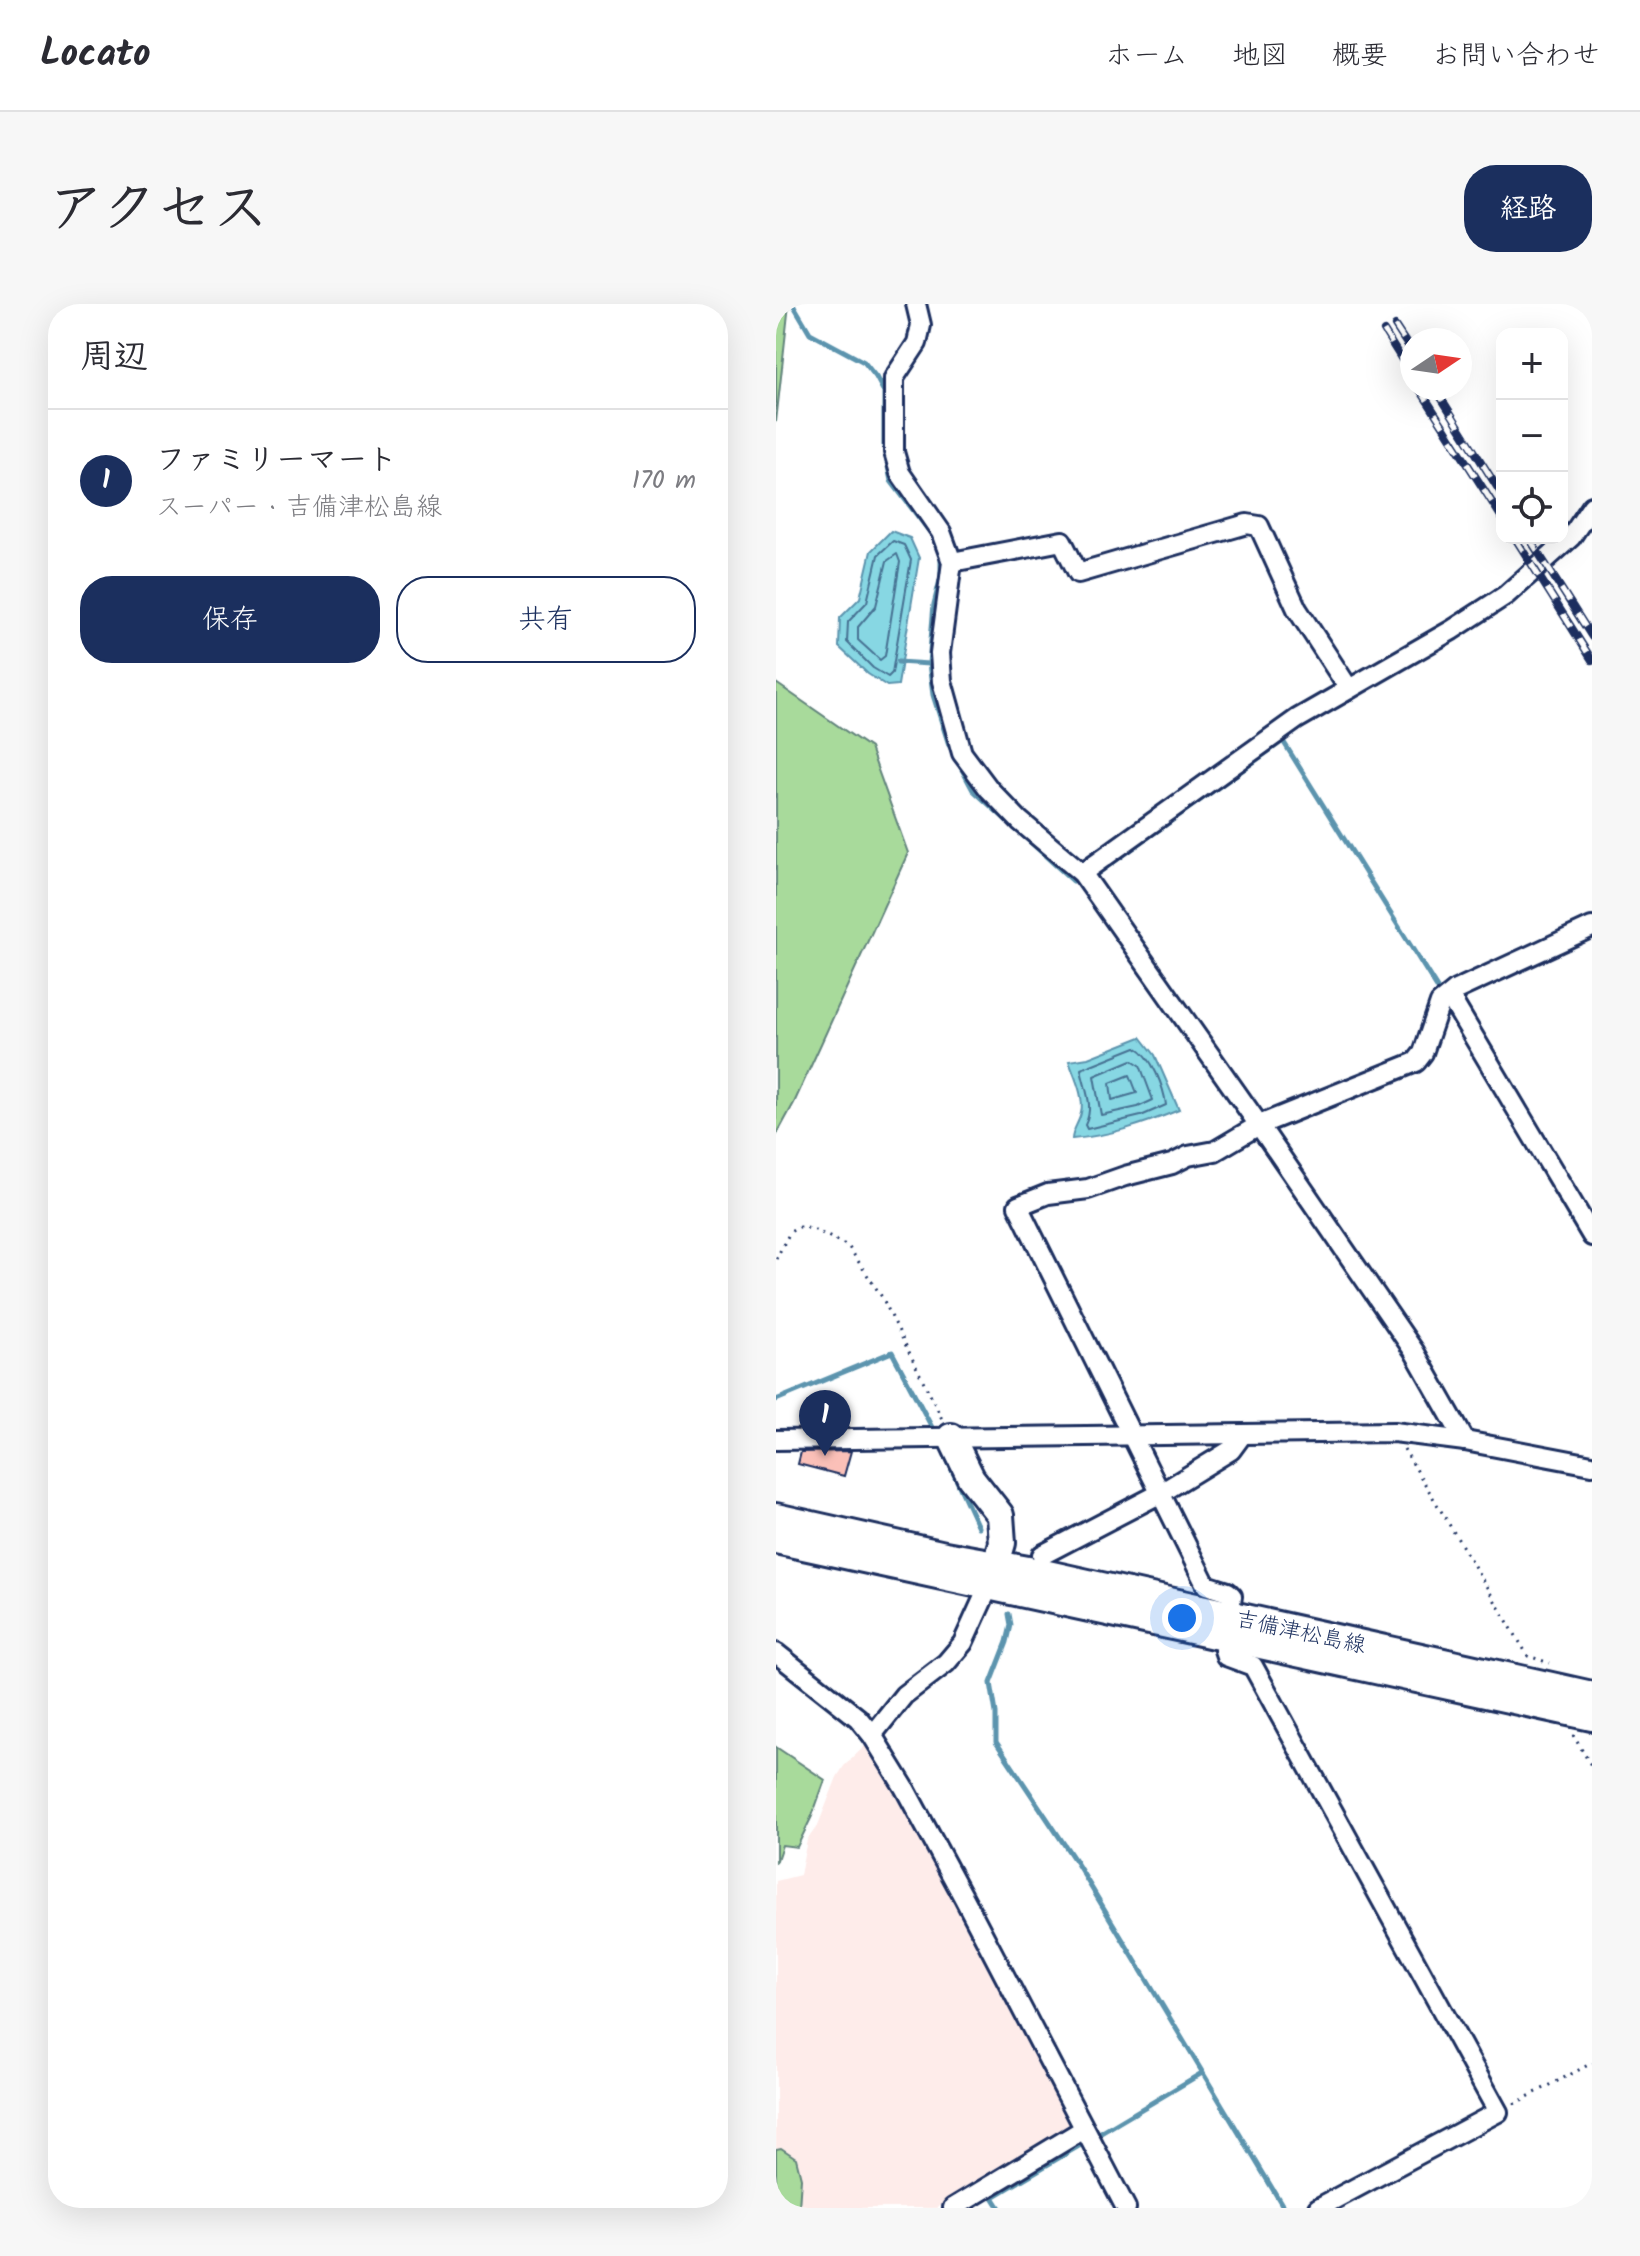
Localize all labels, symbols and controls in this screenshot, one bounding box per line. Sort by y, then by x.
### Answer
text: Locato [40,25,151,85]
text: ホーム [1105,34,1188,79]
text: 地図 [1232,34,1288,79]
text: 概要 [1332,34,1388,79]
text: お問い合わせ [1432,34,1600,79]
button: 経路 [1464,165,1592,252]
text: アクセス [48,166,269,256]
north arrow [1400,328,1472,400]
map controls [1496,328,1568,544]
button: + [1496,328,1568,400]
text: 周辺 [80,331,148,385]
button: − [1496,400,1568,472]
text: ファミリーマート [156,437,397,485]
text: 1 [102,460,110,502]
text: 170 m [632,460,696,502]
button: locate [1496,472,1568,544]
text: スーパー · 吉備津松島線 [156,487,442,529]
button: 保存 [80,576,380,663]
button: 共有 [396,576,696,663]
pin: 1 [799,1390,851,1456]
your location [1162,1598,1202,1638]
street label: 吉備津松島線 [1232,1603,1369,1664]

